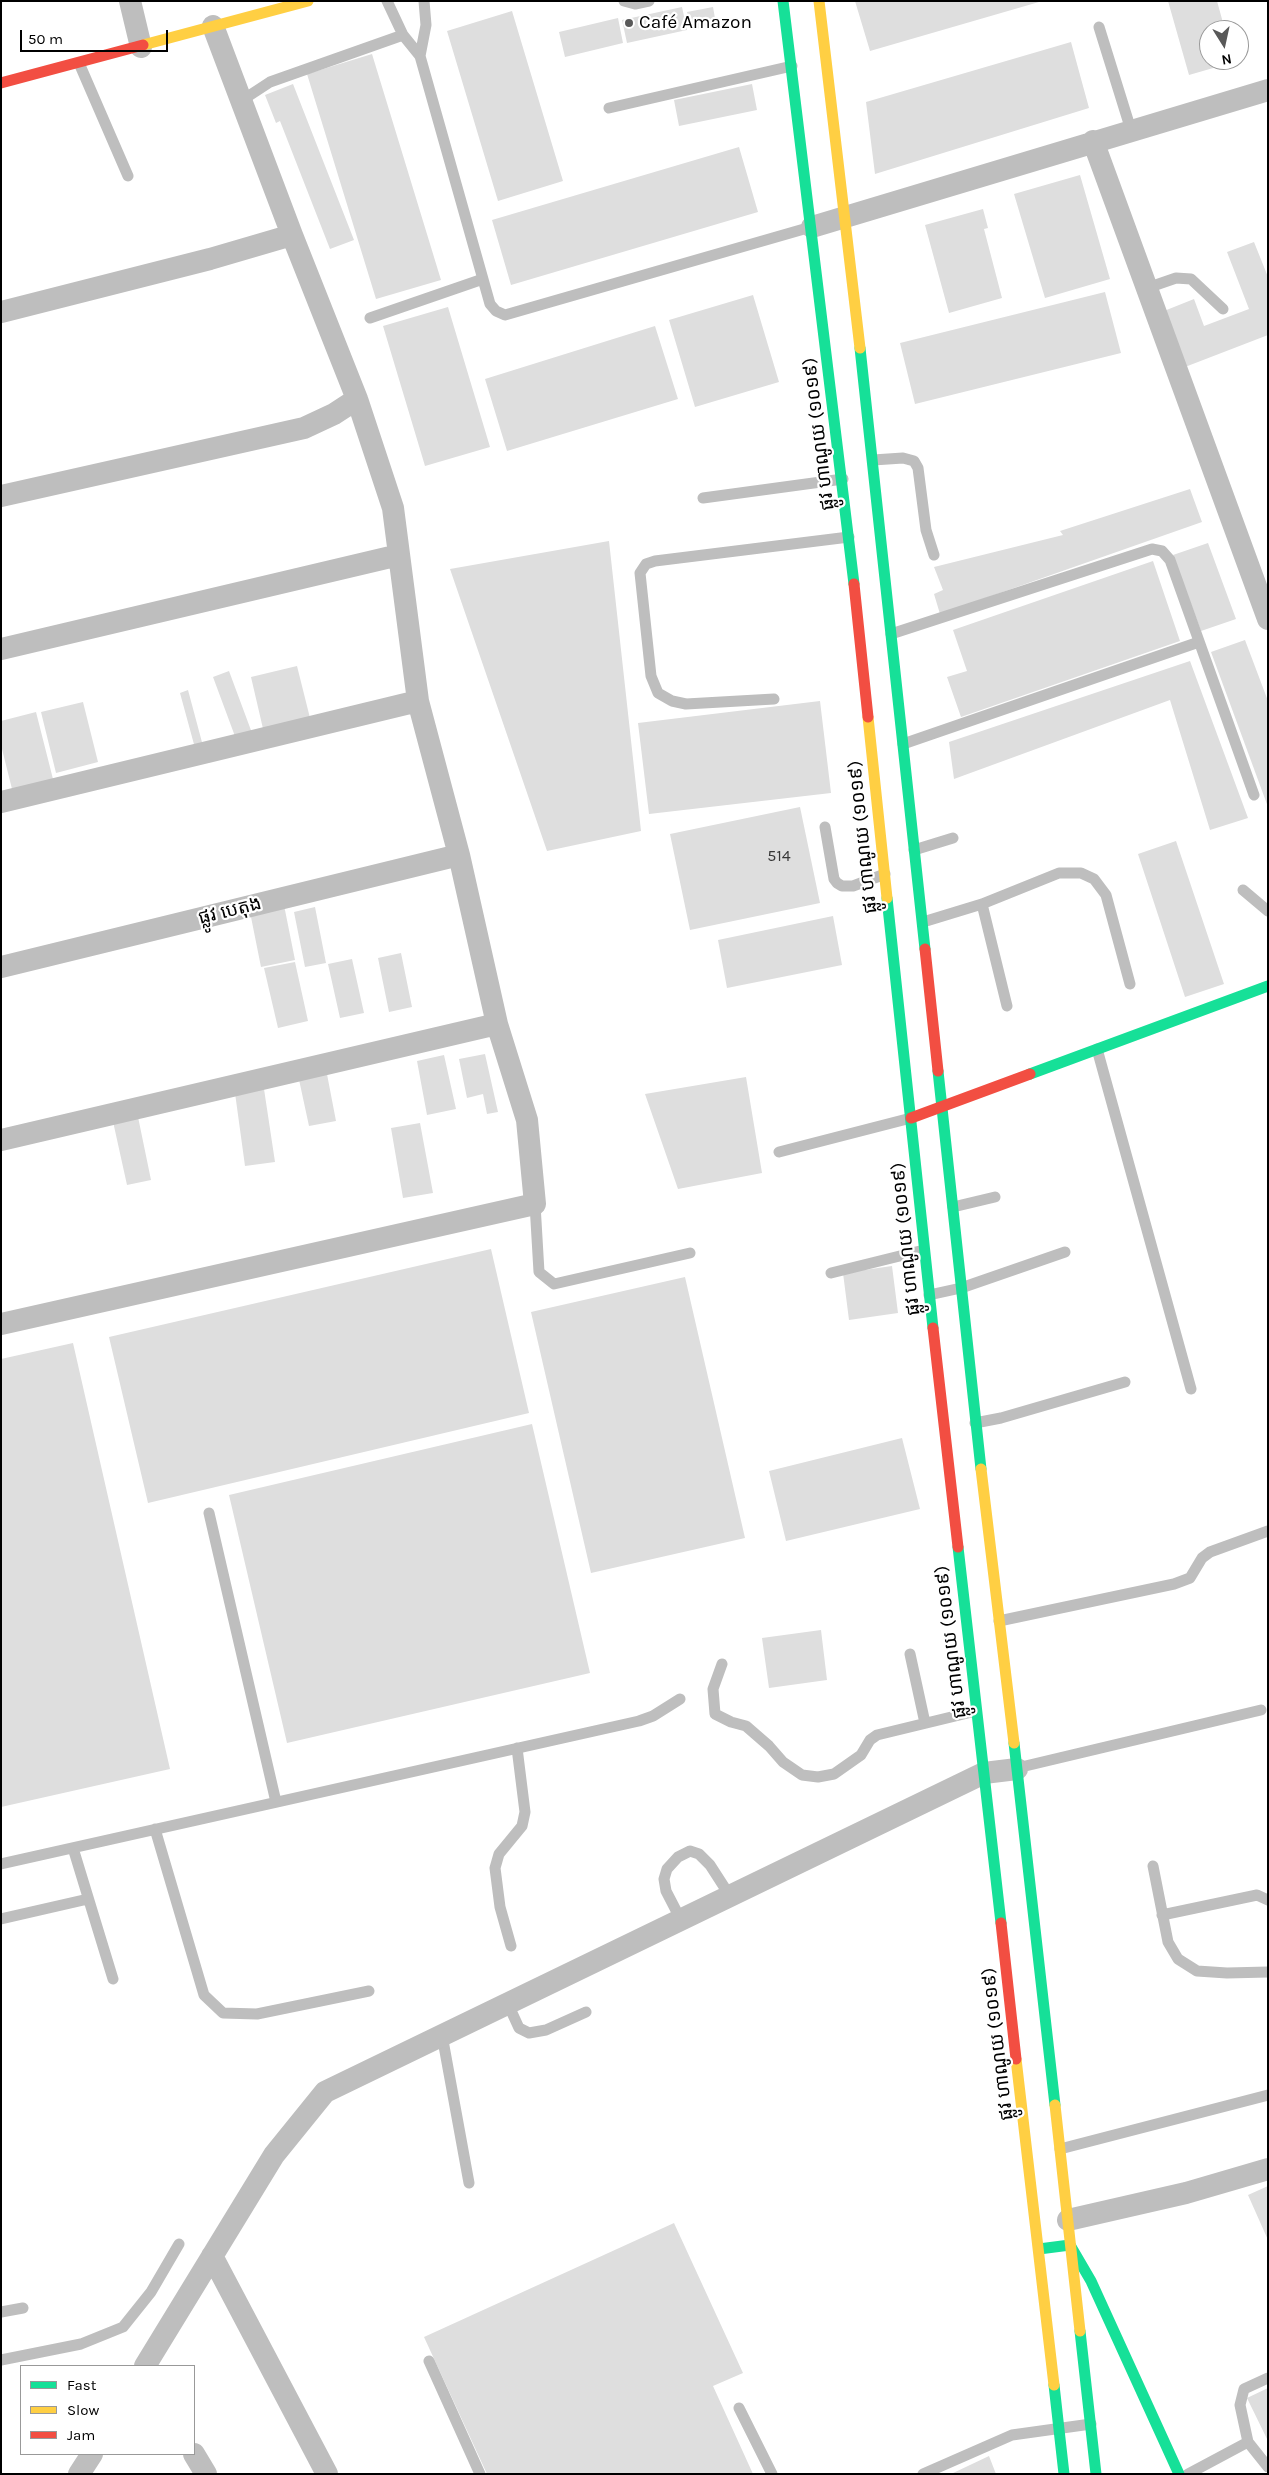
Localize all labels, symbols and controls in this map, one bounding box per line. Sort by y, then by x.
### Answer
place label: Café Amazon [639,12,752,34]
marker: Café Amazon [623,17,635,29]
scale bar [22,20,170,52]
north arrow [1199,20,1249,70]
text: 50 m [28,30,63,48]
text: N [1220,50,1233,69]
street label: ផ្លូវ ហាណូយ (១០១៩) [798,356,840,512]
street label: ផ្លូវ ហាណូយ (១០១៩) [844,759,882,915]
house number: 514 [767,846,791,866]
street label: ផ្លូវ បេតុង [196,892,264,930]
street label: ផ្លូវ ហាណូយ (១០១៩) [887,1161,925,1317]
street label: ផ្លូវ ហាណូយ (១០១៩) [930,1564,972,1720]
street label: ផ្លូវ ហាណូយ (១០១៩) [977,1966,1019,2122]
legend [20,2365,195,2455]
text: Fast [67,2376,96,2394]
text: Slow [67,2401,99,2419]
text: Jam [67,2426,95,2444]

